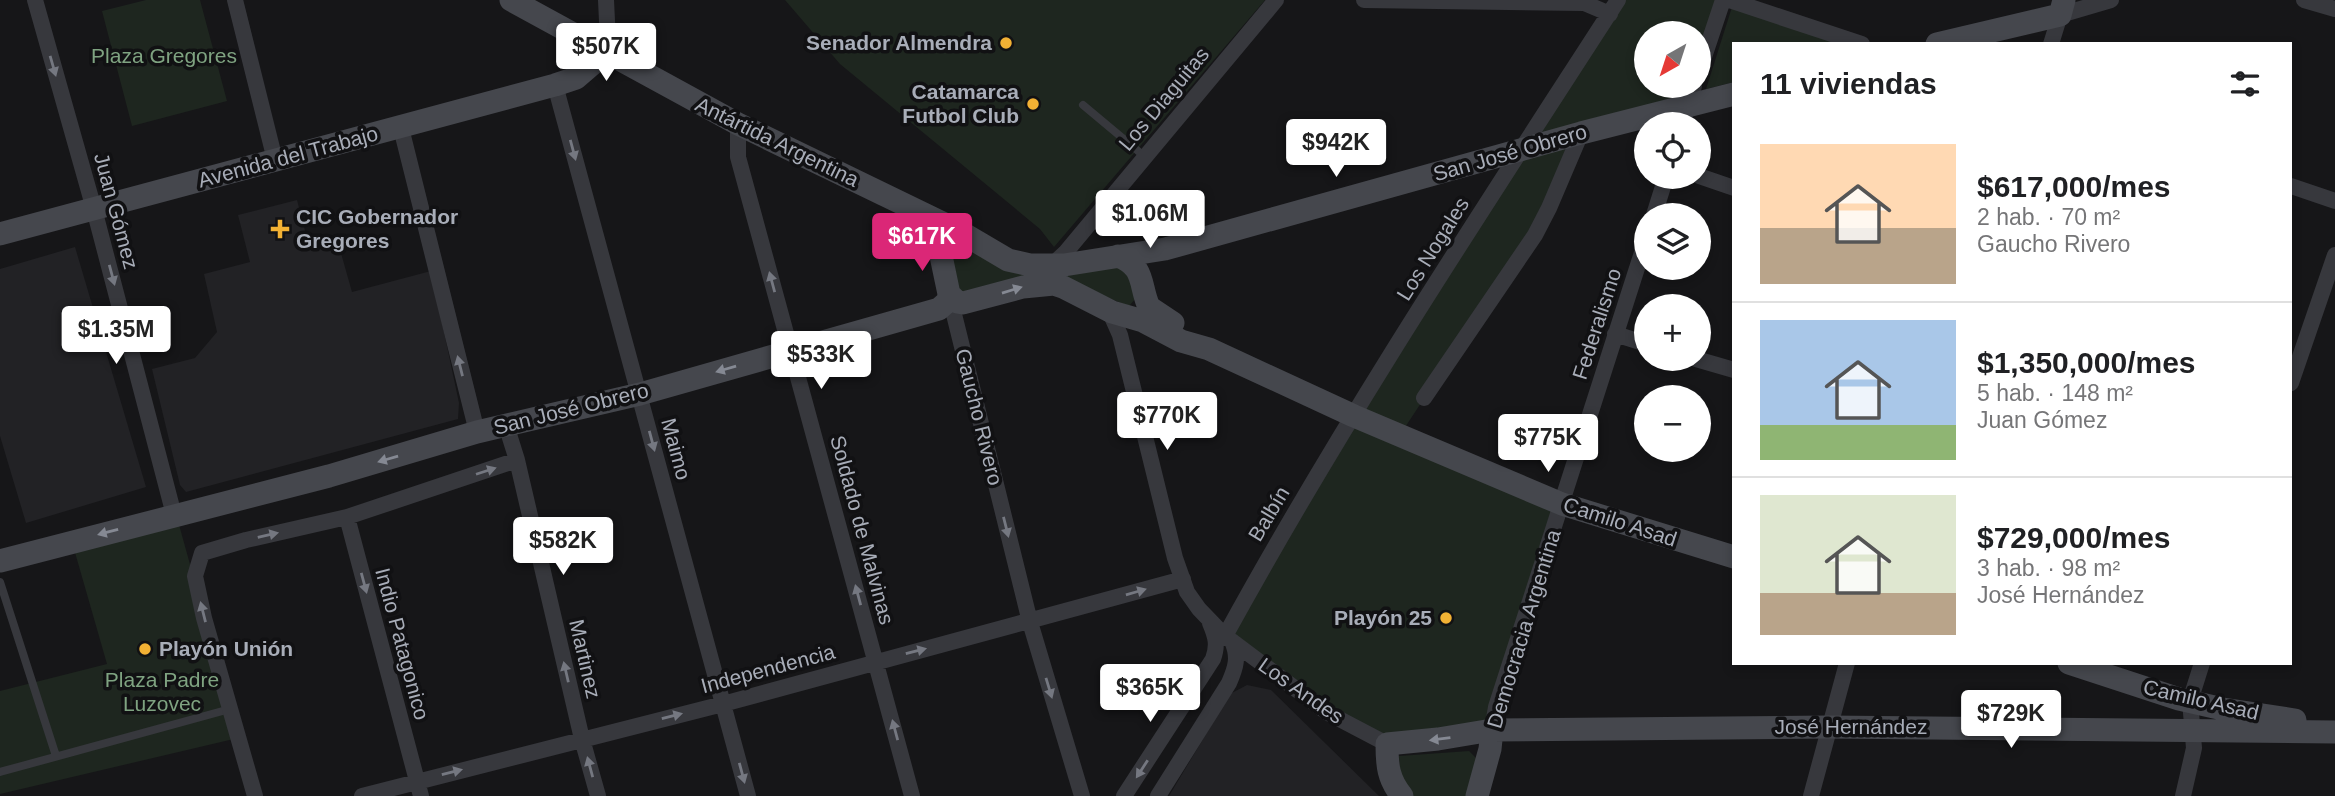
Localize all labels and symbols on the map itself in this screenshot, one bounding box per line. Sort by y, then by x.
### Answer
north arrow [1634,21,1712,98]
pin: $507K [557,24,655,83]
place label: Senador Almendra [806,31,992,54]
marker: Senador Almendra [998,35,1014,51]
street label: Los Diaguitas [1114,43,1213,155]
park label: Plaza Gregores [91,44,237,67]
one-way arrow [49,55,59,76]
place label: Catamarca Futbol Club [902,80,1019,127]
street label: Antártida Argentina [692,92,863,191]
marker: Catamarca Futbol Club [1025,96,1041,112]
pin: $942K [1287,120,1385,179]
street label: San José Obrero [1430,120,1589,185]
street label: Avenida del Trabajo [195,121,380,192]
one-way arrow [568,140,579,162]
street label: Juan Gómez [90,150,143,271]
pin: $1.06M [1093,190,1207,250]
street label: Los Nogales [1392,193,1473,304]
place label: CIC Gobernador Gregores [296,205,458,252]
pin: $617K [873,214,971,273]
marker: CIC Gobernador Gregores [270,219,290,239]
one-way arrow [107,264,118,286]
street label: Federalismo [1568,265,1625,382]
one-way arrow [766,270,777,292]
one-way arrow [1002,285,1023,295]
pin: $1.35M [59,306,173,366]
pin: $533K [772,332,870,391]
street label: Gaucho Rivero [951,346,1008,488]
one-way arrow [454,355,465,377]
one-way arrow [715,364,737,375]
street label: San José Obrero [491,378,651,439]
pin: $770K [1118,392,1216,452]
pin: $775K [1499,414,1597,474]
street label: Maimo [657,415,696,482]
one-way arrow [647,430,658,452]
street label: Soldado de Malvinas [826,433,899,627]
one-way arrow [377,454,398,464]
one-way arrow [475,465,496,476]
street label: Balbín [1243,482,1294,545]
street label: Camilo Asad [1561,492,1680,551]
one-way arrow [1001,516,1012,538]
pin: $582K [514,518,612,577]
street label: Democracia Argentina [1482,526,1565,731]
one-way arrow [97,527,119,538]
one-way arrow [257,529,279,540]
street label: Indio Patagonico [371,565,434,722]
one-way arrow [359,572,370,594]
one-way arrow [853,585,863,606]
one-way arrow [1125,587,1146,597]
one-way arrow [197,601,208,623]
place label: Playón 25 [1334,606,1432,629]
marker: Playón 25 [1438,610,1454,626]
street label: Martinez [565,617,606,701]
place label: Playón Unión [159,637,293,660]
street label: Independencia [698,639,838,697]
marker: Playón Unión [137,641,153,657]
one-way arrow [905,645,927,656]
street label: Los Andes [1255,653,1348,728]
one-way arrow [561,661,572,683]
pin: $365K [1101,664,1199,724]
park label: Plaza Padre Luzovec [105,668,219,715]
street label: Camilo Asad [2141,675,2261,724]
one-way arrow [1045,677,1055,698]
pin: $729K [1962,690,2060,750]
one-way arrow [662,710,684,721]
street label: José Hernández [1775,715,1927,738]
one-way arrow [889,719,900,741]
one-way arrow [1428,733,1450,744]
one-way arrow [584,757,594,778]
one-way arrow [1135,760,1148,779]
one-way arrow [737,763,748,785]
one-way arrow [441,766,463,777]

